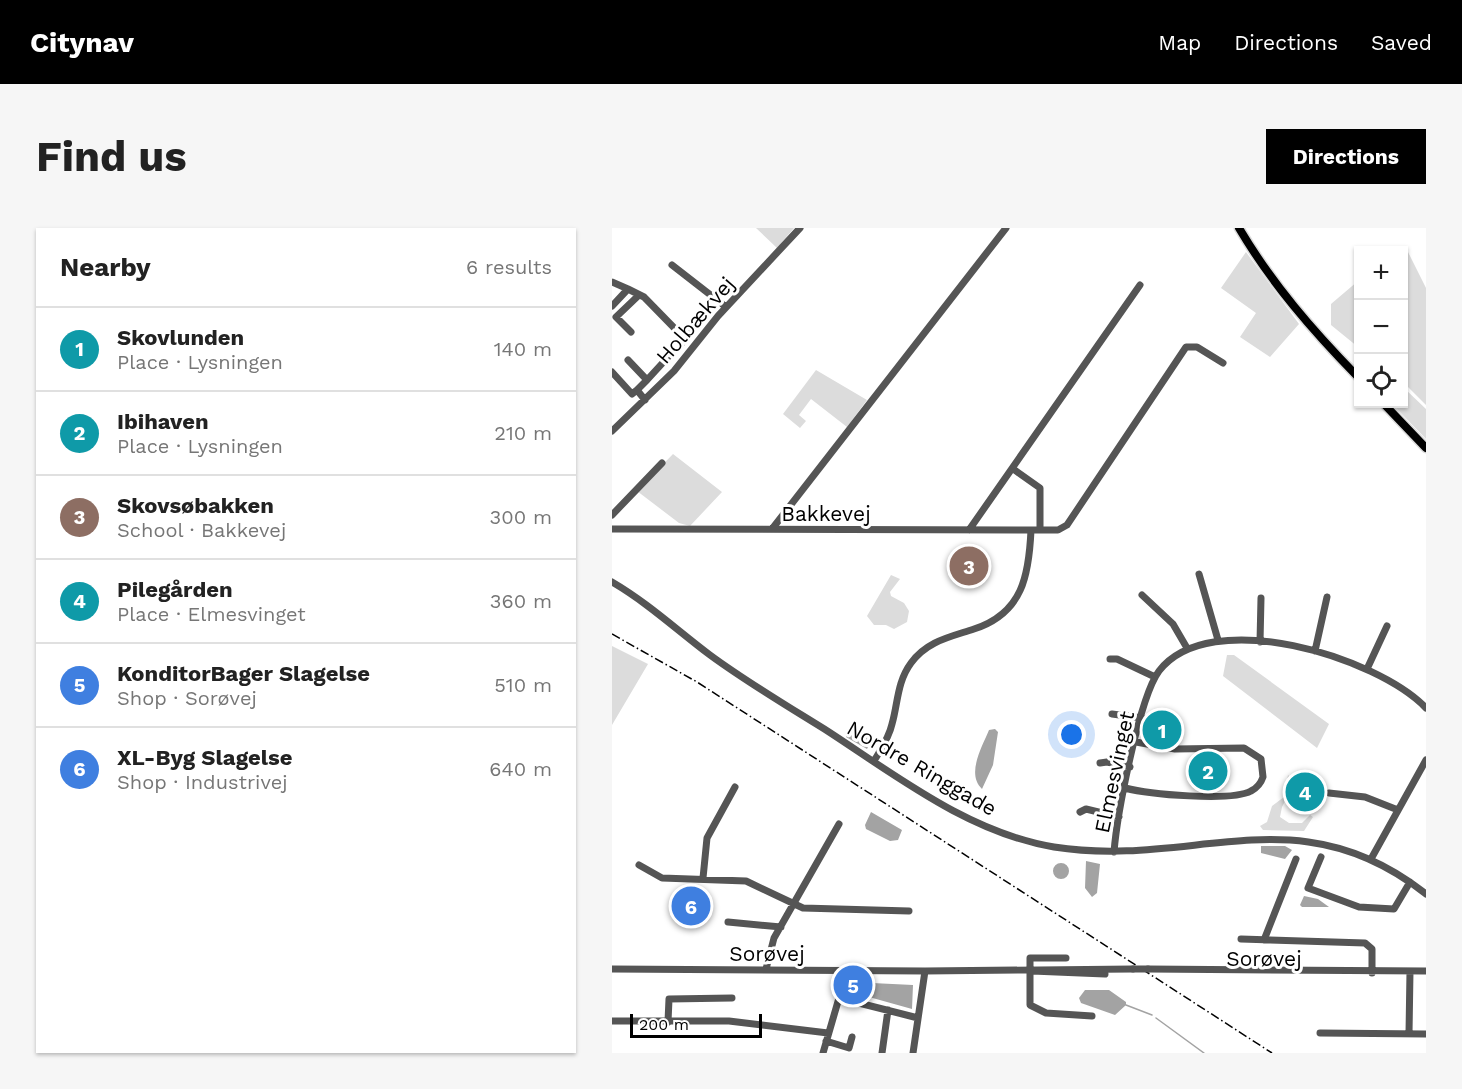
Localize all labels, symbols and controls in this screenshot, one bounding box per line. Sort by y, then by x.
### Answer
text: Citynav [30,26,134,59]
text: Map [1158,30,1201,55]
text: Directions [1234,30,1338,55]
text: Saved [1371,30,1432,55]
button: Directions [1266,129,1426,184]
text: Find us [36,132,187,181]
map controls [1354,246,1408,408]
button: + [1354,246,1408,300]
text: Nearby [60,252,151,282]
text: 6 results [466,255,552,279]
street label: Holbækvej [651,272,739,368]
button: − [1354,300,1408,354]
text: Skovlunden [117,325,244,350]
text: 1 [75,337,84,361]
text: 140 m [494,337,552,361]
text: Place · Lysningen [117,350,283,374]
button: locate [1354,354,1408,408]
text: Ibihaven [117,409,209,434]
text: 2 [74,421,85,445]
text: 210 m [494,421,552,445]
text: Place · Lysningen [117,434,283,458]
text: Skovsøbakken [117,493,274,518]
street label: Bakkevej [781,501,871,526]
text: 3 [74,505,85,529]
text: 300 m [490,505,552,529]
text: School · Bakkevej [117,518,286,542]
pin: 3 [950,544,988,588]
text: Pilegården [117,577,233,602]
text: 4 [73,589,86,613]
text: 360 m [490,589,552,613]
text: Place · Elmesvinget [117,602,306,626]
text: KonditorBager Slagelse [117,661,370,686]
text: 5 [74,673,85,697]
text: 510 m [494,673,552,697]
text: Shop · Sorøvej [117,686,257,710]
pin: 1 [1142,708,1182,752]
street label: Elmesvinget [1089,709,1139,835]
street label: Nordre Ringgade [843,715,1001,821]
your location [1057,720,1086,749]
text: XL-Byg Slagelse [117,745,292,770]
pin: 2 [1188,748,1228,794]
text: 6 [73,757,86,781]
text: 640 m [489,757,552,781]
text: Shop · Industrivej [117,770,288,794]
pin: 4 [1286,770,1324,814]
pin: 6 [672,884,710,928]
street label: Sorøvej [729,941,805,966]
street label: Sorøvej [1226,946,1302,971]
pin: 5 [834,962,872,1008]
scale bar [630,1011,762,1038]
text: 200 m [639,1015,689,1034]

